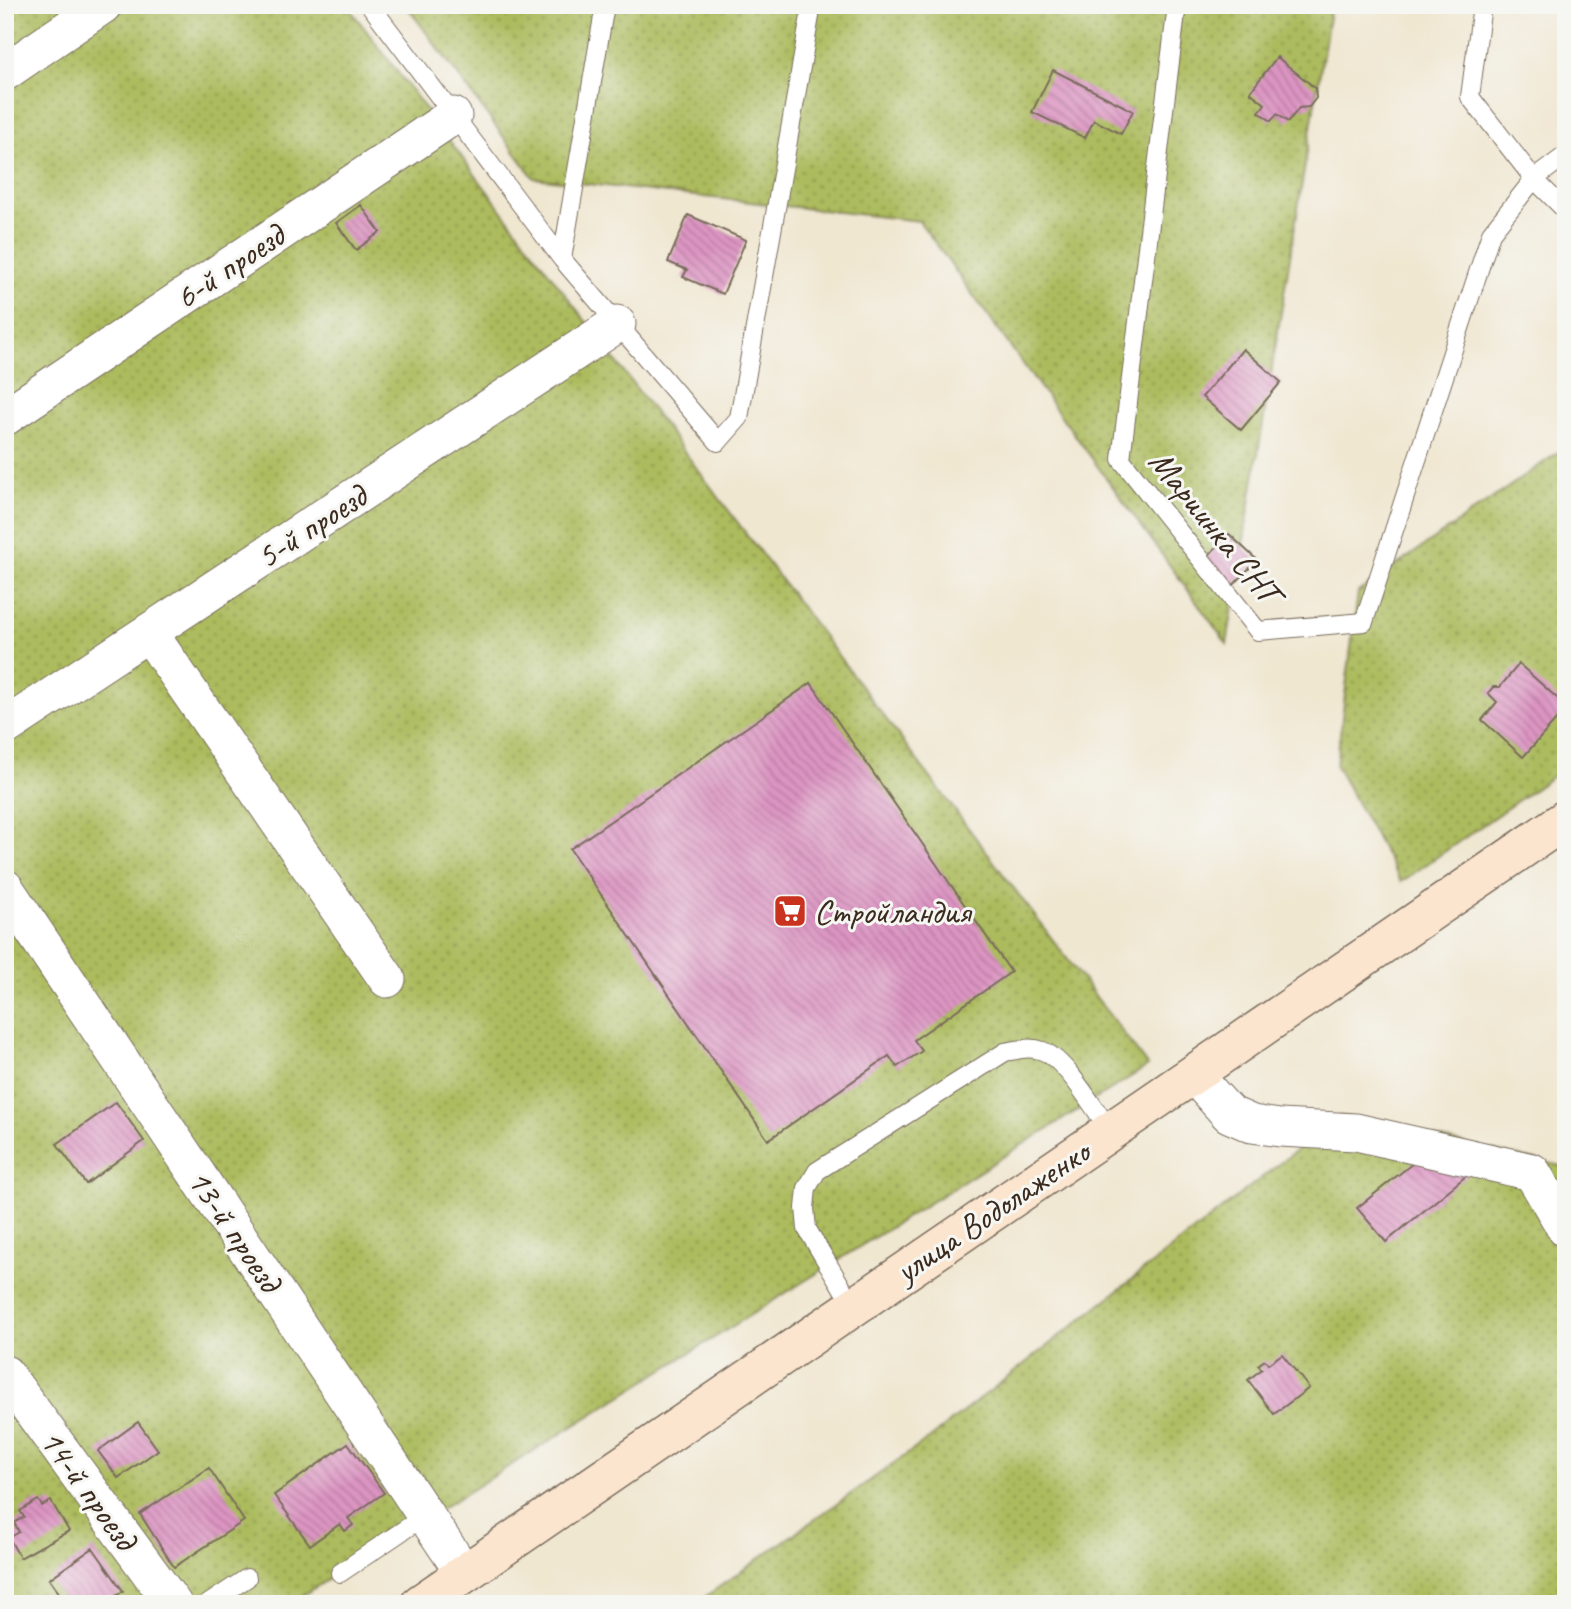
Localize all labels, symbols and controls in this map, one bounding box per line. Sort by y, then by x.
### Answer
street label: 6-й проезд [166,211,296,319]
street label: Мариинка СНТ [1139,440,1296,619]
street label: 5-й проезд [247,472,378,579]
place label: Стройландия [814,889,973,934]
supermarket icon: Стройландия [771,892,809,930]
street label: улица Водолаженко [885,1128,1101,1294]
street label: 13-й проезд [177,1160,294,1303]
street label: 14-й проезд [30,1420,150,1562]

